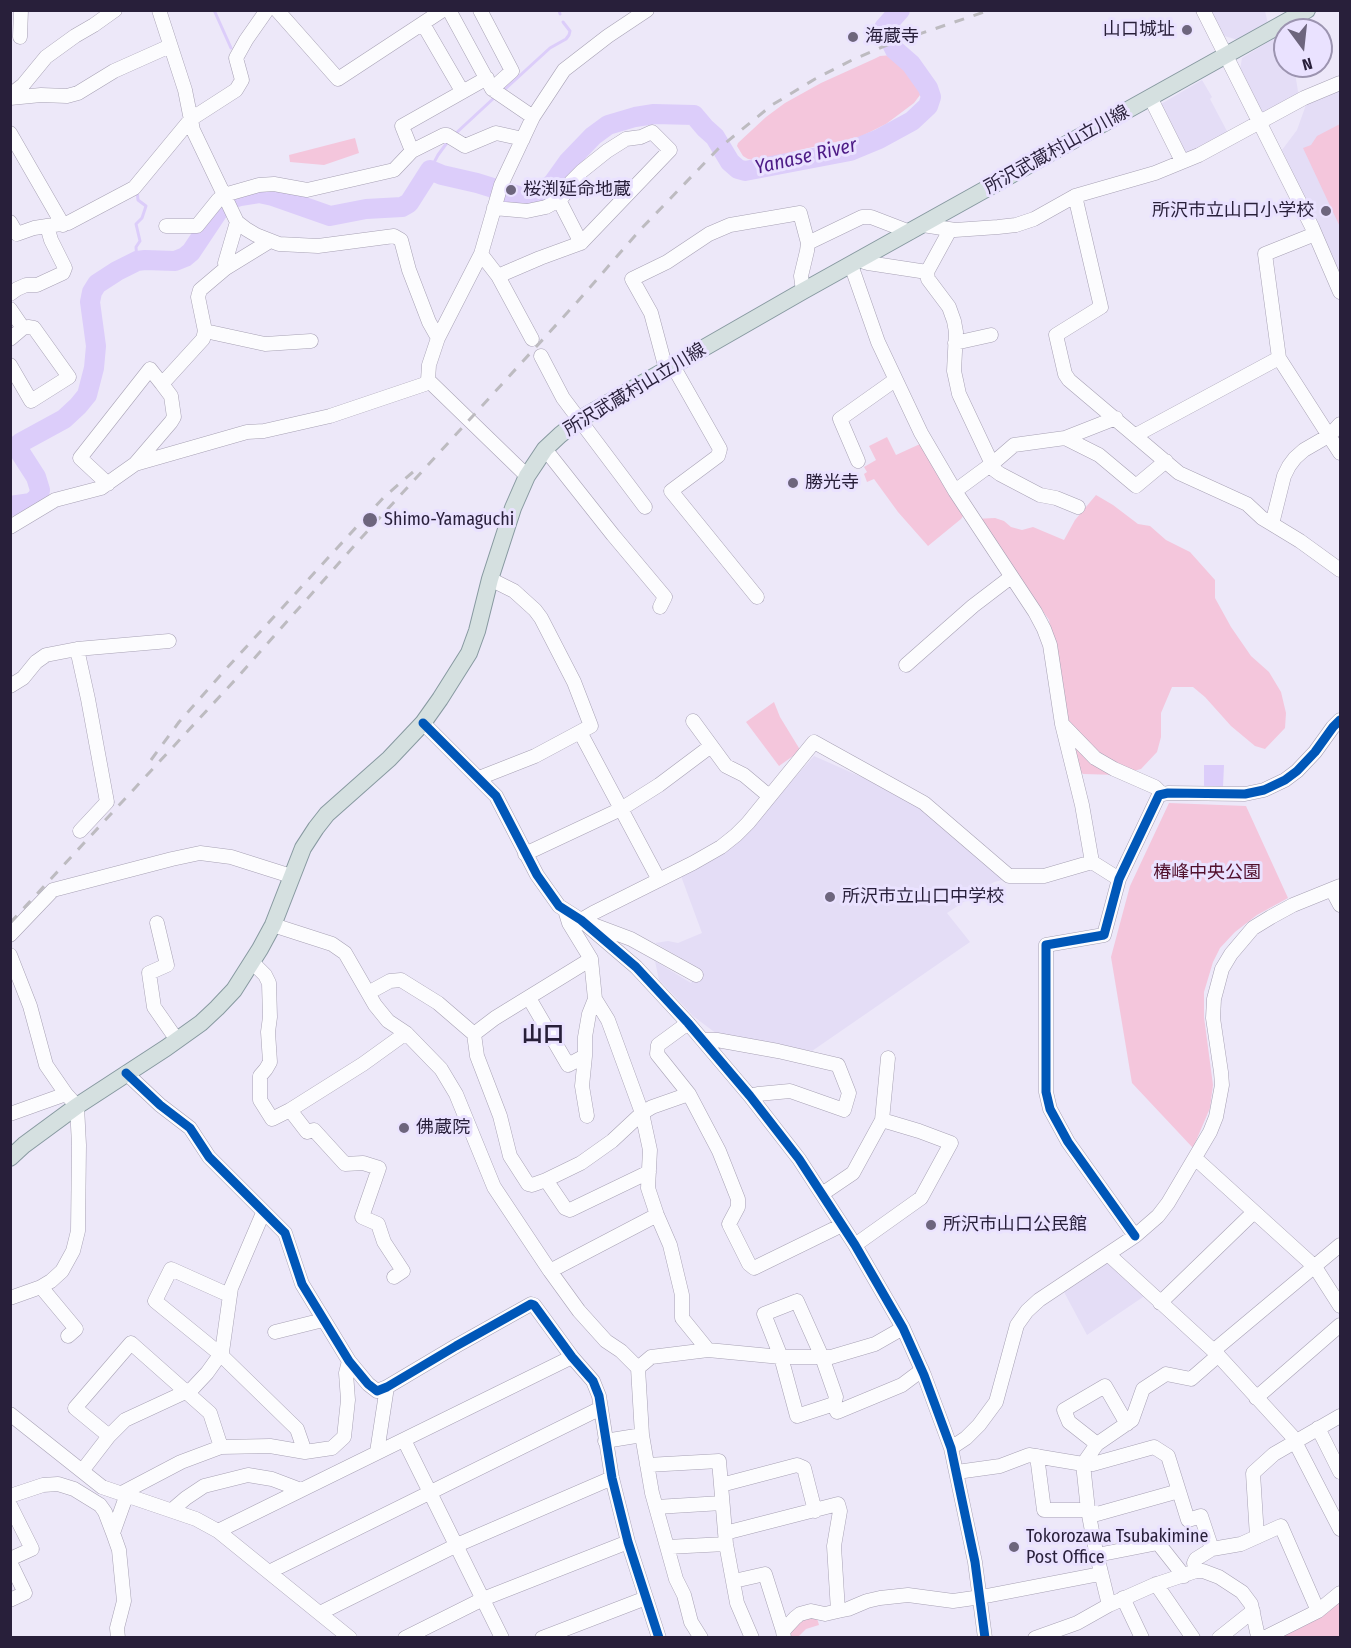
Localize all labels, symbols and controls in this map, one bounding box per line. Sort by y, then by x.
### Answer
north arrow [1273,18,1333,78]
place label: 山口城址 [1103,19,1175,41]
marker: 山口城址 [1180,23,1194,37]
place label: 海蔵寺 [865,26,919,48]
marker: 海蔵寺 [846,30,860,44]
text: N [1300,54,1314,74]
street label: 所沢武蔵村山立川線 [981,101,1133,199]
water label: Yanase River [753,134,859,180]
place label: 桜渕延命地蔵 [523,179,631,201]
marker: 桜渕延命地蔵 [504,183,518,197]
place label: 所沢市立山口小学校 [1152,200,1314,222]
marker: 所沢市立山口小学校 [1319,204,1333,218]
street label: 所沢武蔵村山立川線 [560,339,710,441]
place label: 勝光寺 [805,472,859,494]
marker: 勝光寺 [786,476,800,490]
place label: Shimo-Yamaguchi [384,509,514,531]
marker: Shimo-Yamaguchi [361,511,379,529]
park label: 椿峰中央公園 [1153,862,1261,884]
place label: 所沢市立山口中学校 [842,886,1004,908]
marker: 所沢市立山口中学校 [823,890,837,904]
district label: 山口 [522,1022,564,1048]
place label: 佛蔵院 [416,1117,470,1139]
marker: 佛蔵院 [397,1121,411,1135]
place label: 所沢市山口公民館 [943,1214,1087,1236]
marker: 所沢市山口公民館 [924,1218,938,1232]
place label: Tokorozawa Tsubakimine Post Office [1026,1526,1208,1568]
marker: Tokorozawa Tsubakimine Post Office [1007,1540,1021,1554]

